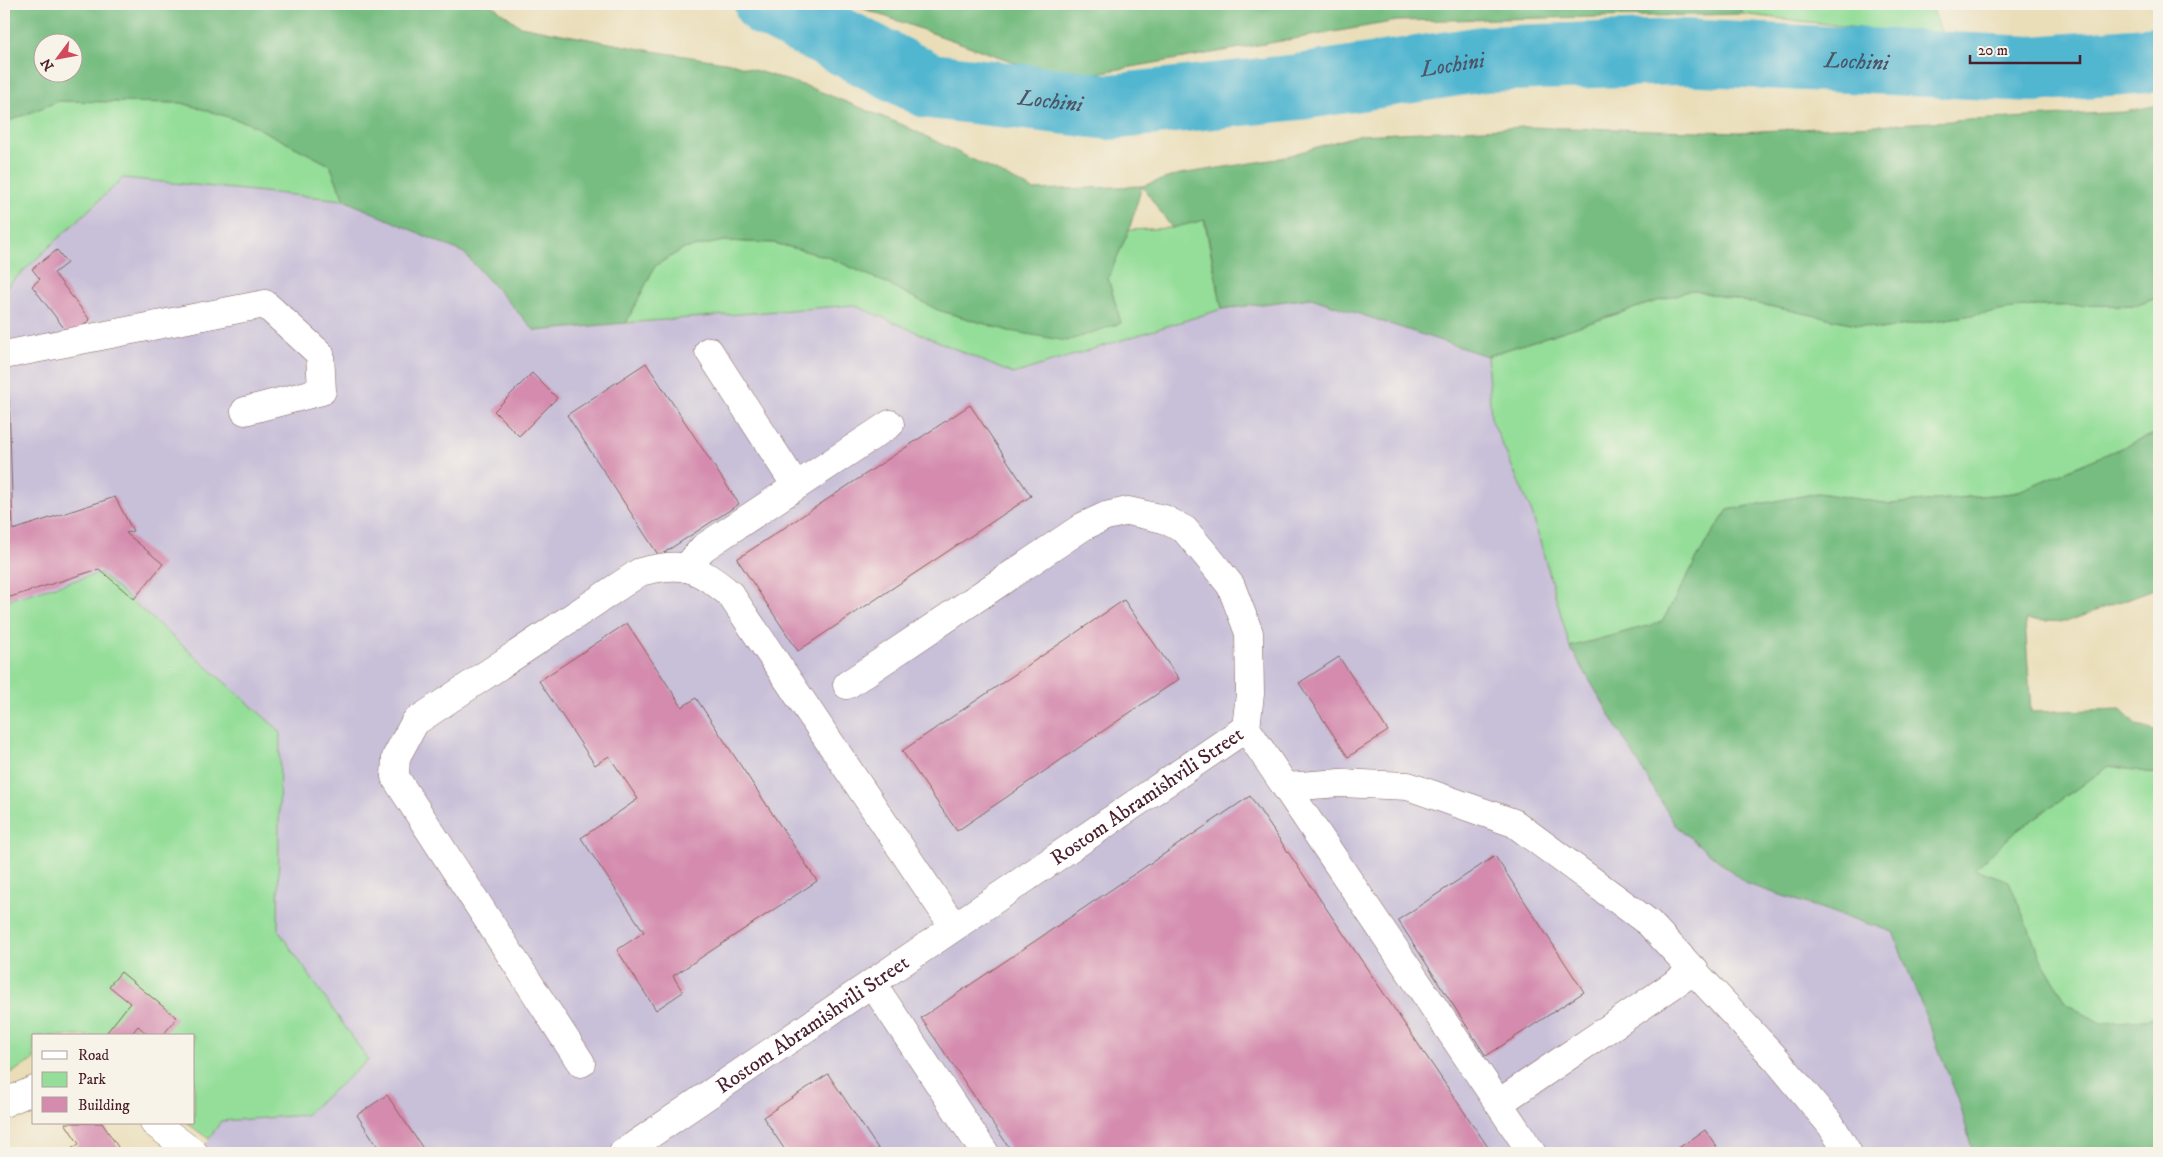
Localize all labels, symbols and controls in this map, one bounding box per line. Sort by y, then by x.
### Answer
north arrow [32,32,82,82]
scale bar [1970,32,2080,64]
text: 20 m [1978,41,2008,60]
water label: Lochini [1417,47,1488,84]
water label: Lochini [1822,47,1891,77]
text: N [37,54,59,74]
water label: Lochini [1015,84,1085,119]
street label: Rostom Abramishvili Street [1046,721,1249,872]
street label: Rostom Abramishvili Street [711,950,914,1100]
legend [32,1034,195,1124]
text: Road [78,1046,110,1065]
text: Park [78,1070,107,1089]
text: Building [78,1096,130,1115]

